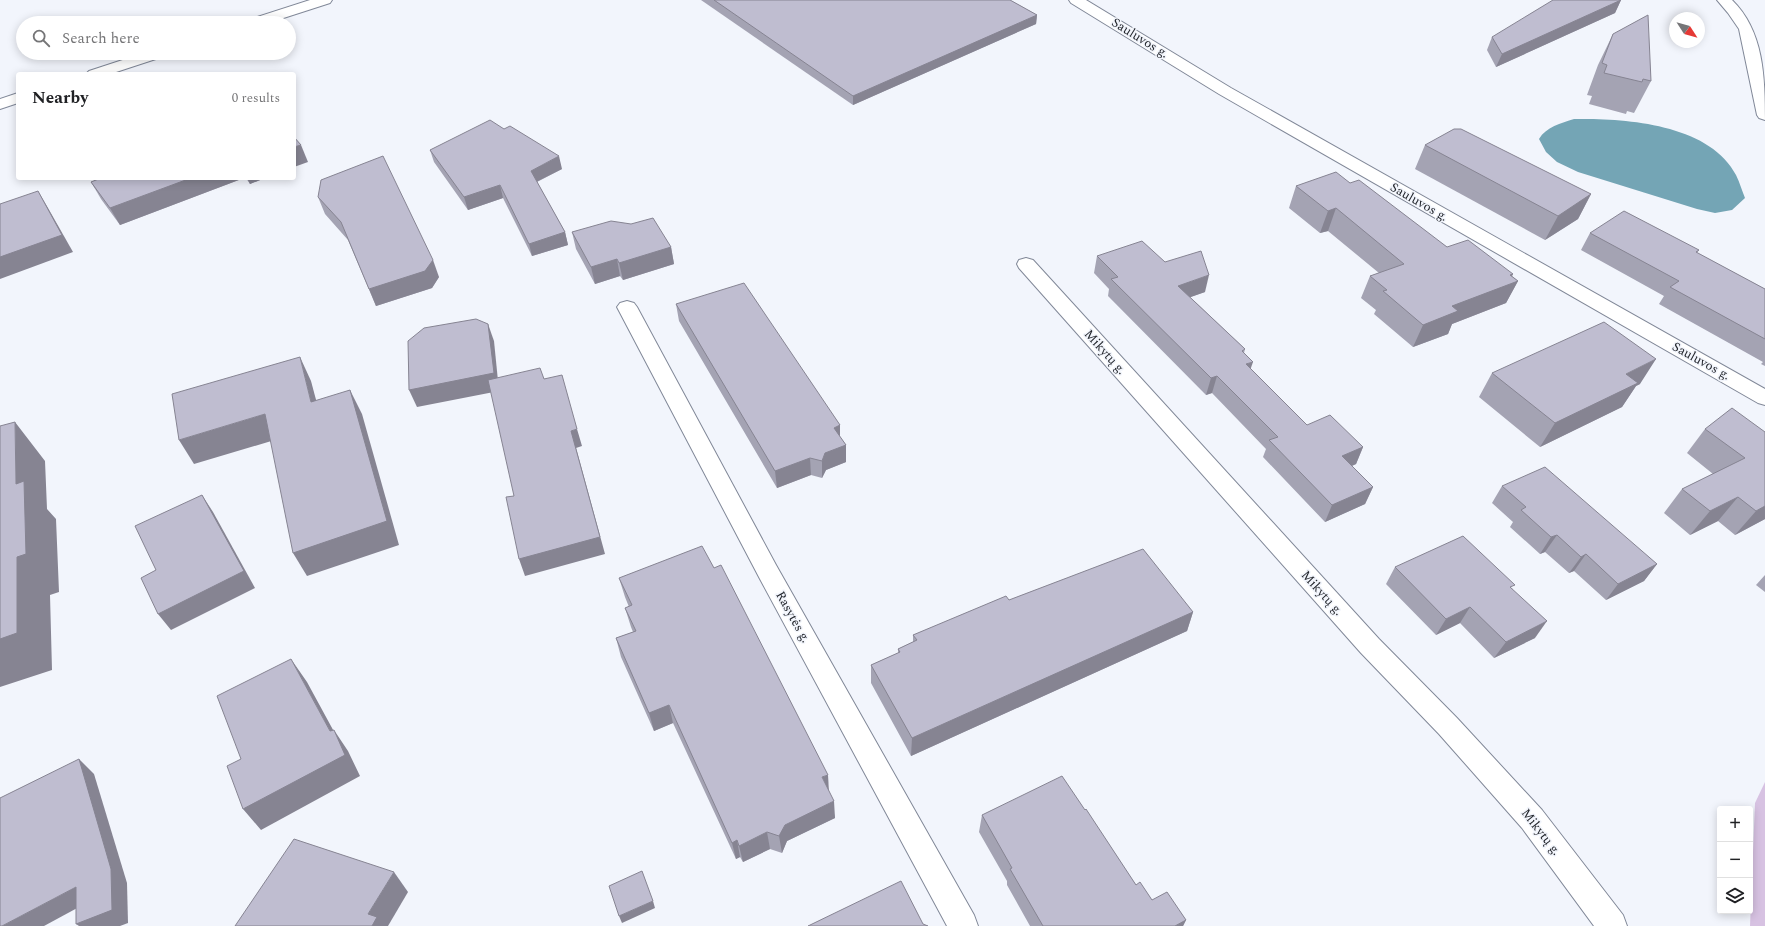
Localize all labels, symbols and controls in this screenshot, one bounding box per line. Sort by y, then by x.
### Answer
north arrow [1669,12,1705,48]
street label: Sauluvos g. [1108,13,1172,63]
search box [16,16,296,60]
icon: search [30,27,52,49]
text: Search here [62,27,140,50]
text: Nearby [32,85,88,111]
text: 0 results [232,88,280,108]
street label: Sauluvos g. [1386,177,1452,227]
street label: Mikytų g. [1079,325,1131,379]
street label: Sauluvos g. [1668,337,1734,385]
street label: Mikytų g. [1296,566,1348,620]
street label: Rasytės g. [771,587,815,647]
street label: Mikytų g. [1516,804,1566,860]
map controls [1717,806,1753,914]
button: + [1717,806,1753,842]
button: − [1717,842,1753,878]
button: layers [1717,878,1753,914]

